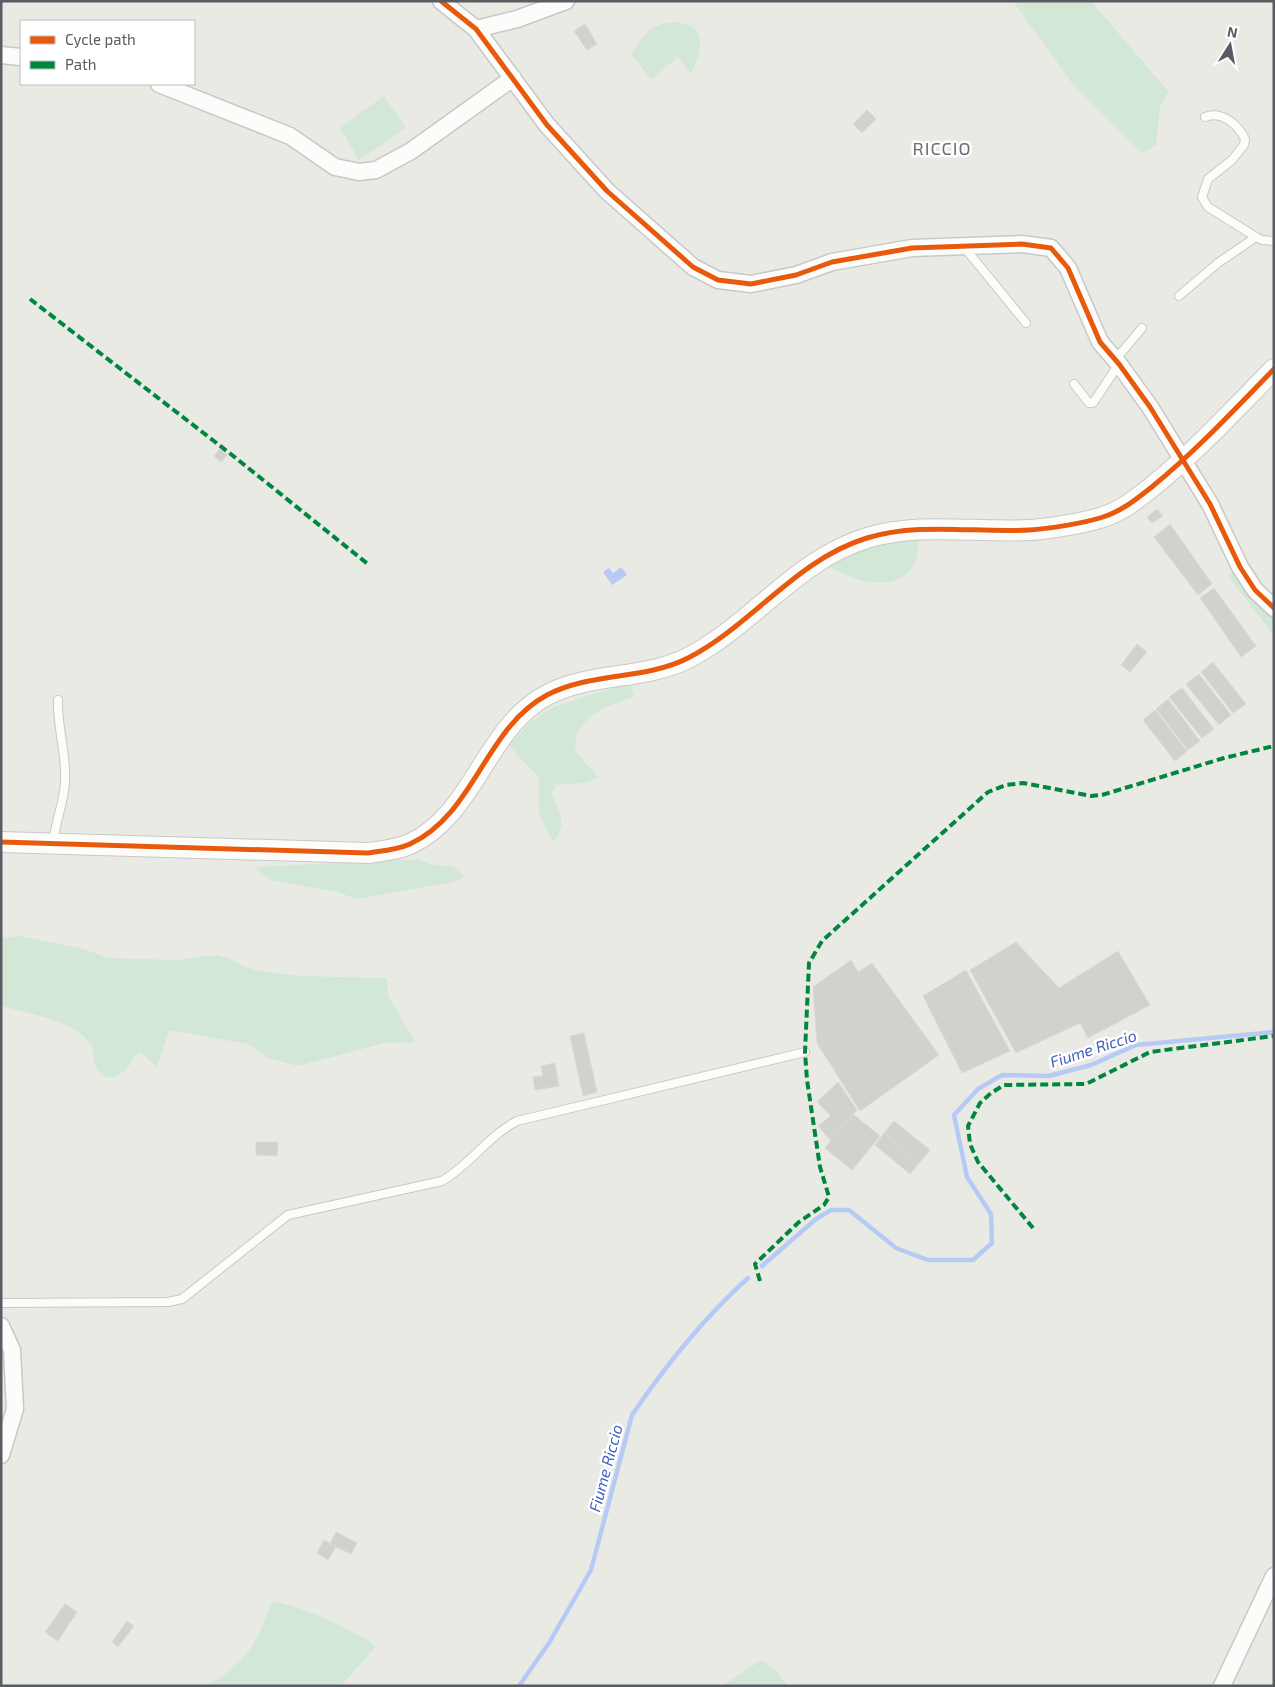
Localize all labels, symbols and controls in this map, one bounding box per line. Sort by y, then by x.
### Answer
legend [20,20,195,85]
north arrow [1205,20,1255,70]
text: N [1226,22,1239,41]
text: Cycle path [65,30,136,48]
text: Path [65,55,96,73]
district label: RICCIO [913,137,971,159]
water label: Fiume Riccio [1047,1025,1139,1071]
water label: Fiume Riccio [584,1422,626,1514]

